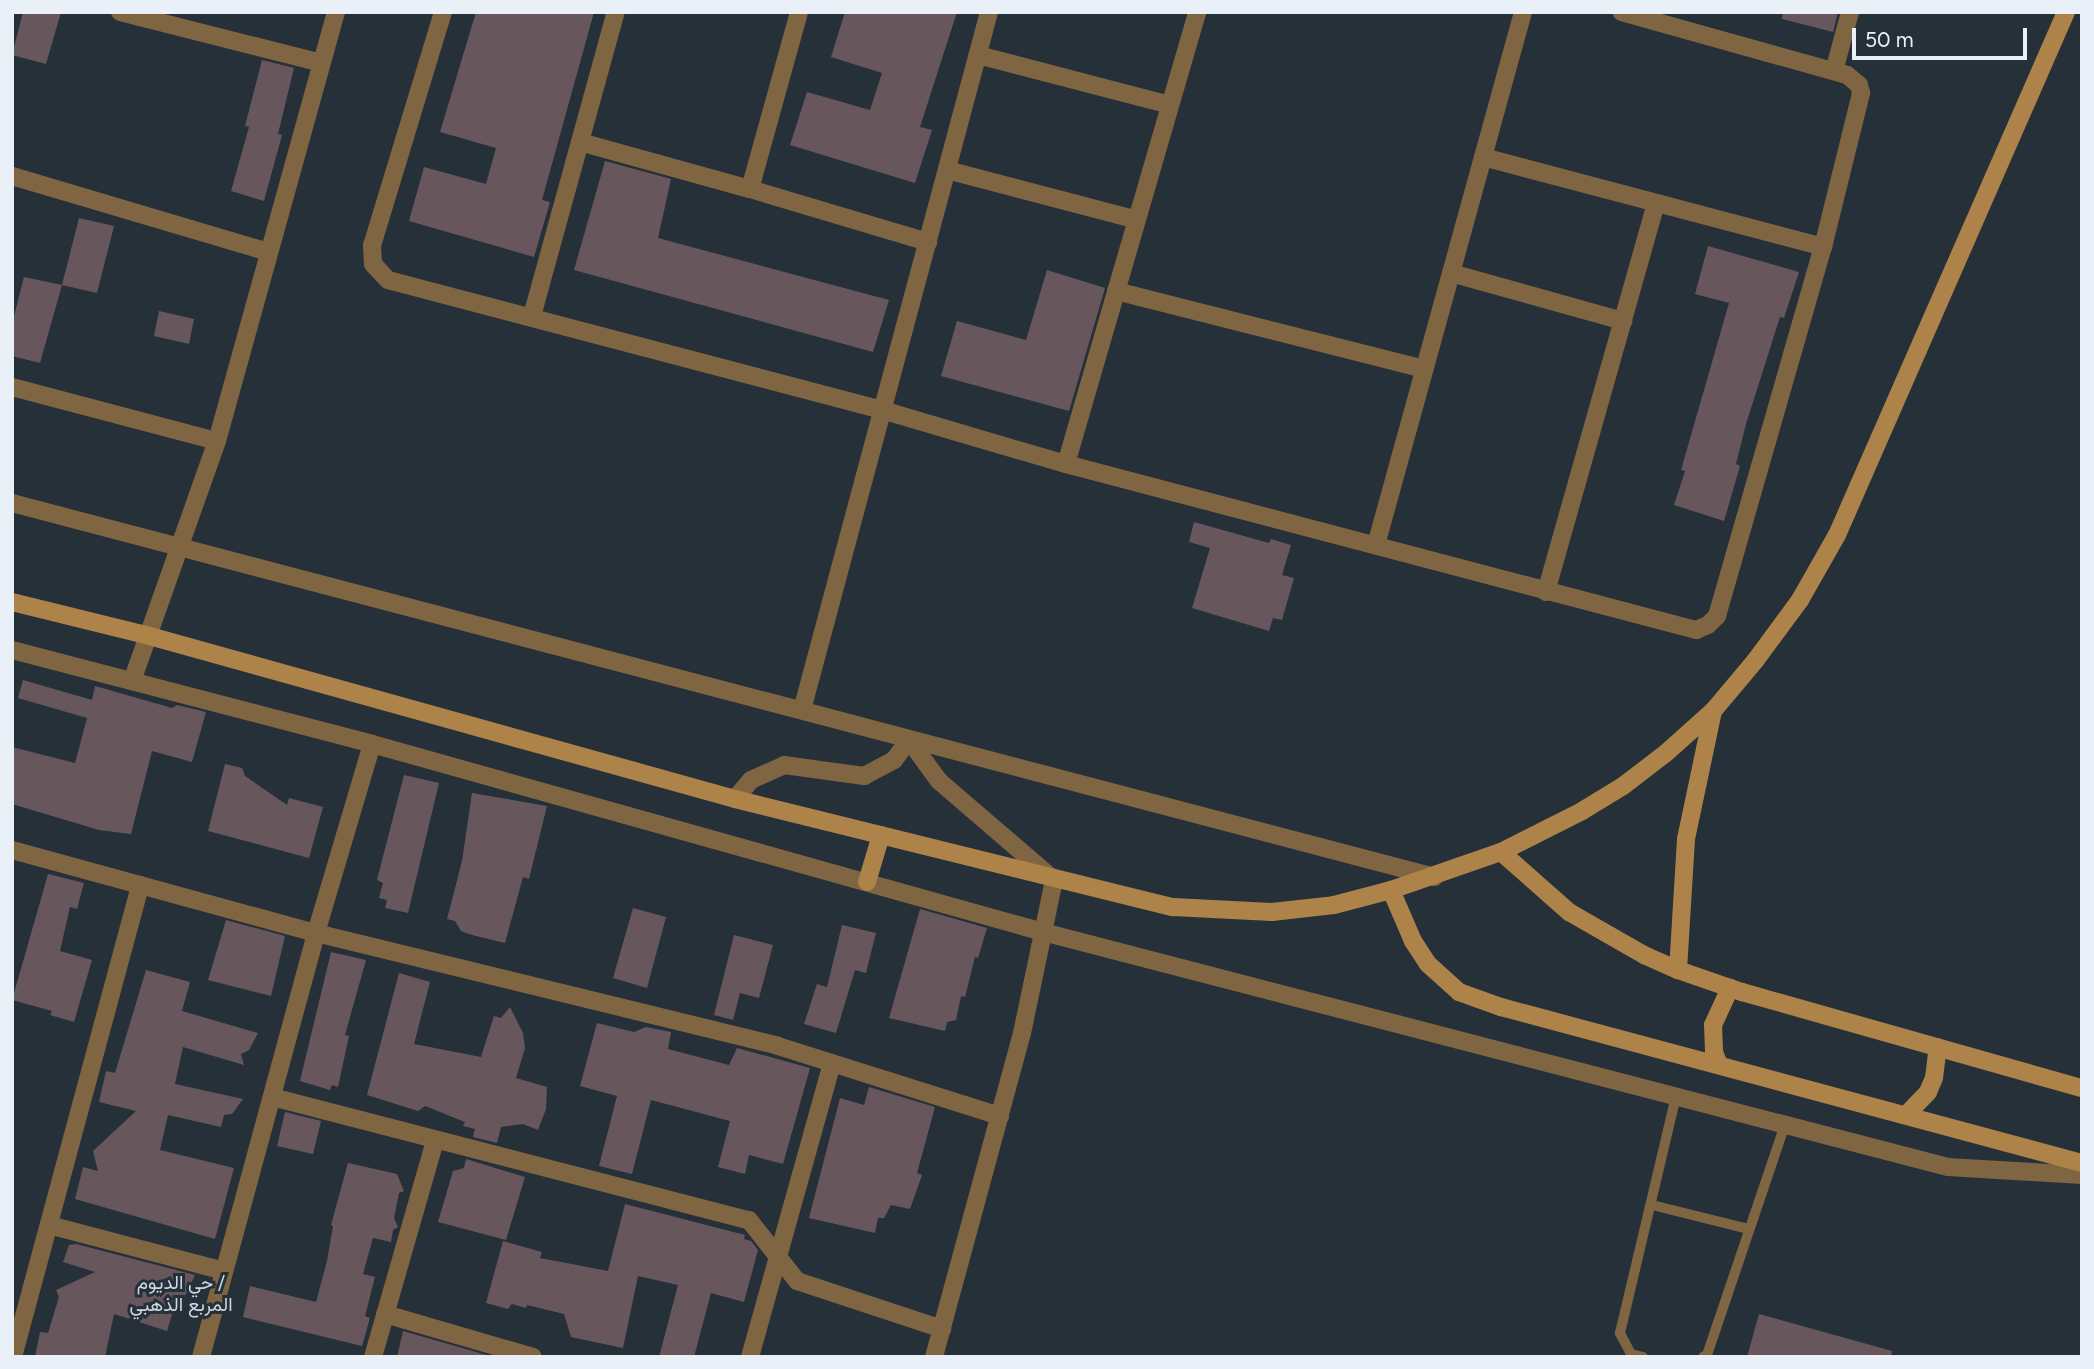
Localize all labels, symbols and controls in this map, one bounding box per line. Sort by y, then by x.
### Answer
scale bar [1856,14,2031,58]
text: 50 m [1865,27,1914,52]
district label: حي الديوم / المربع الذهبي [129,1272,233,1316]

